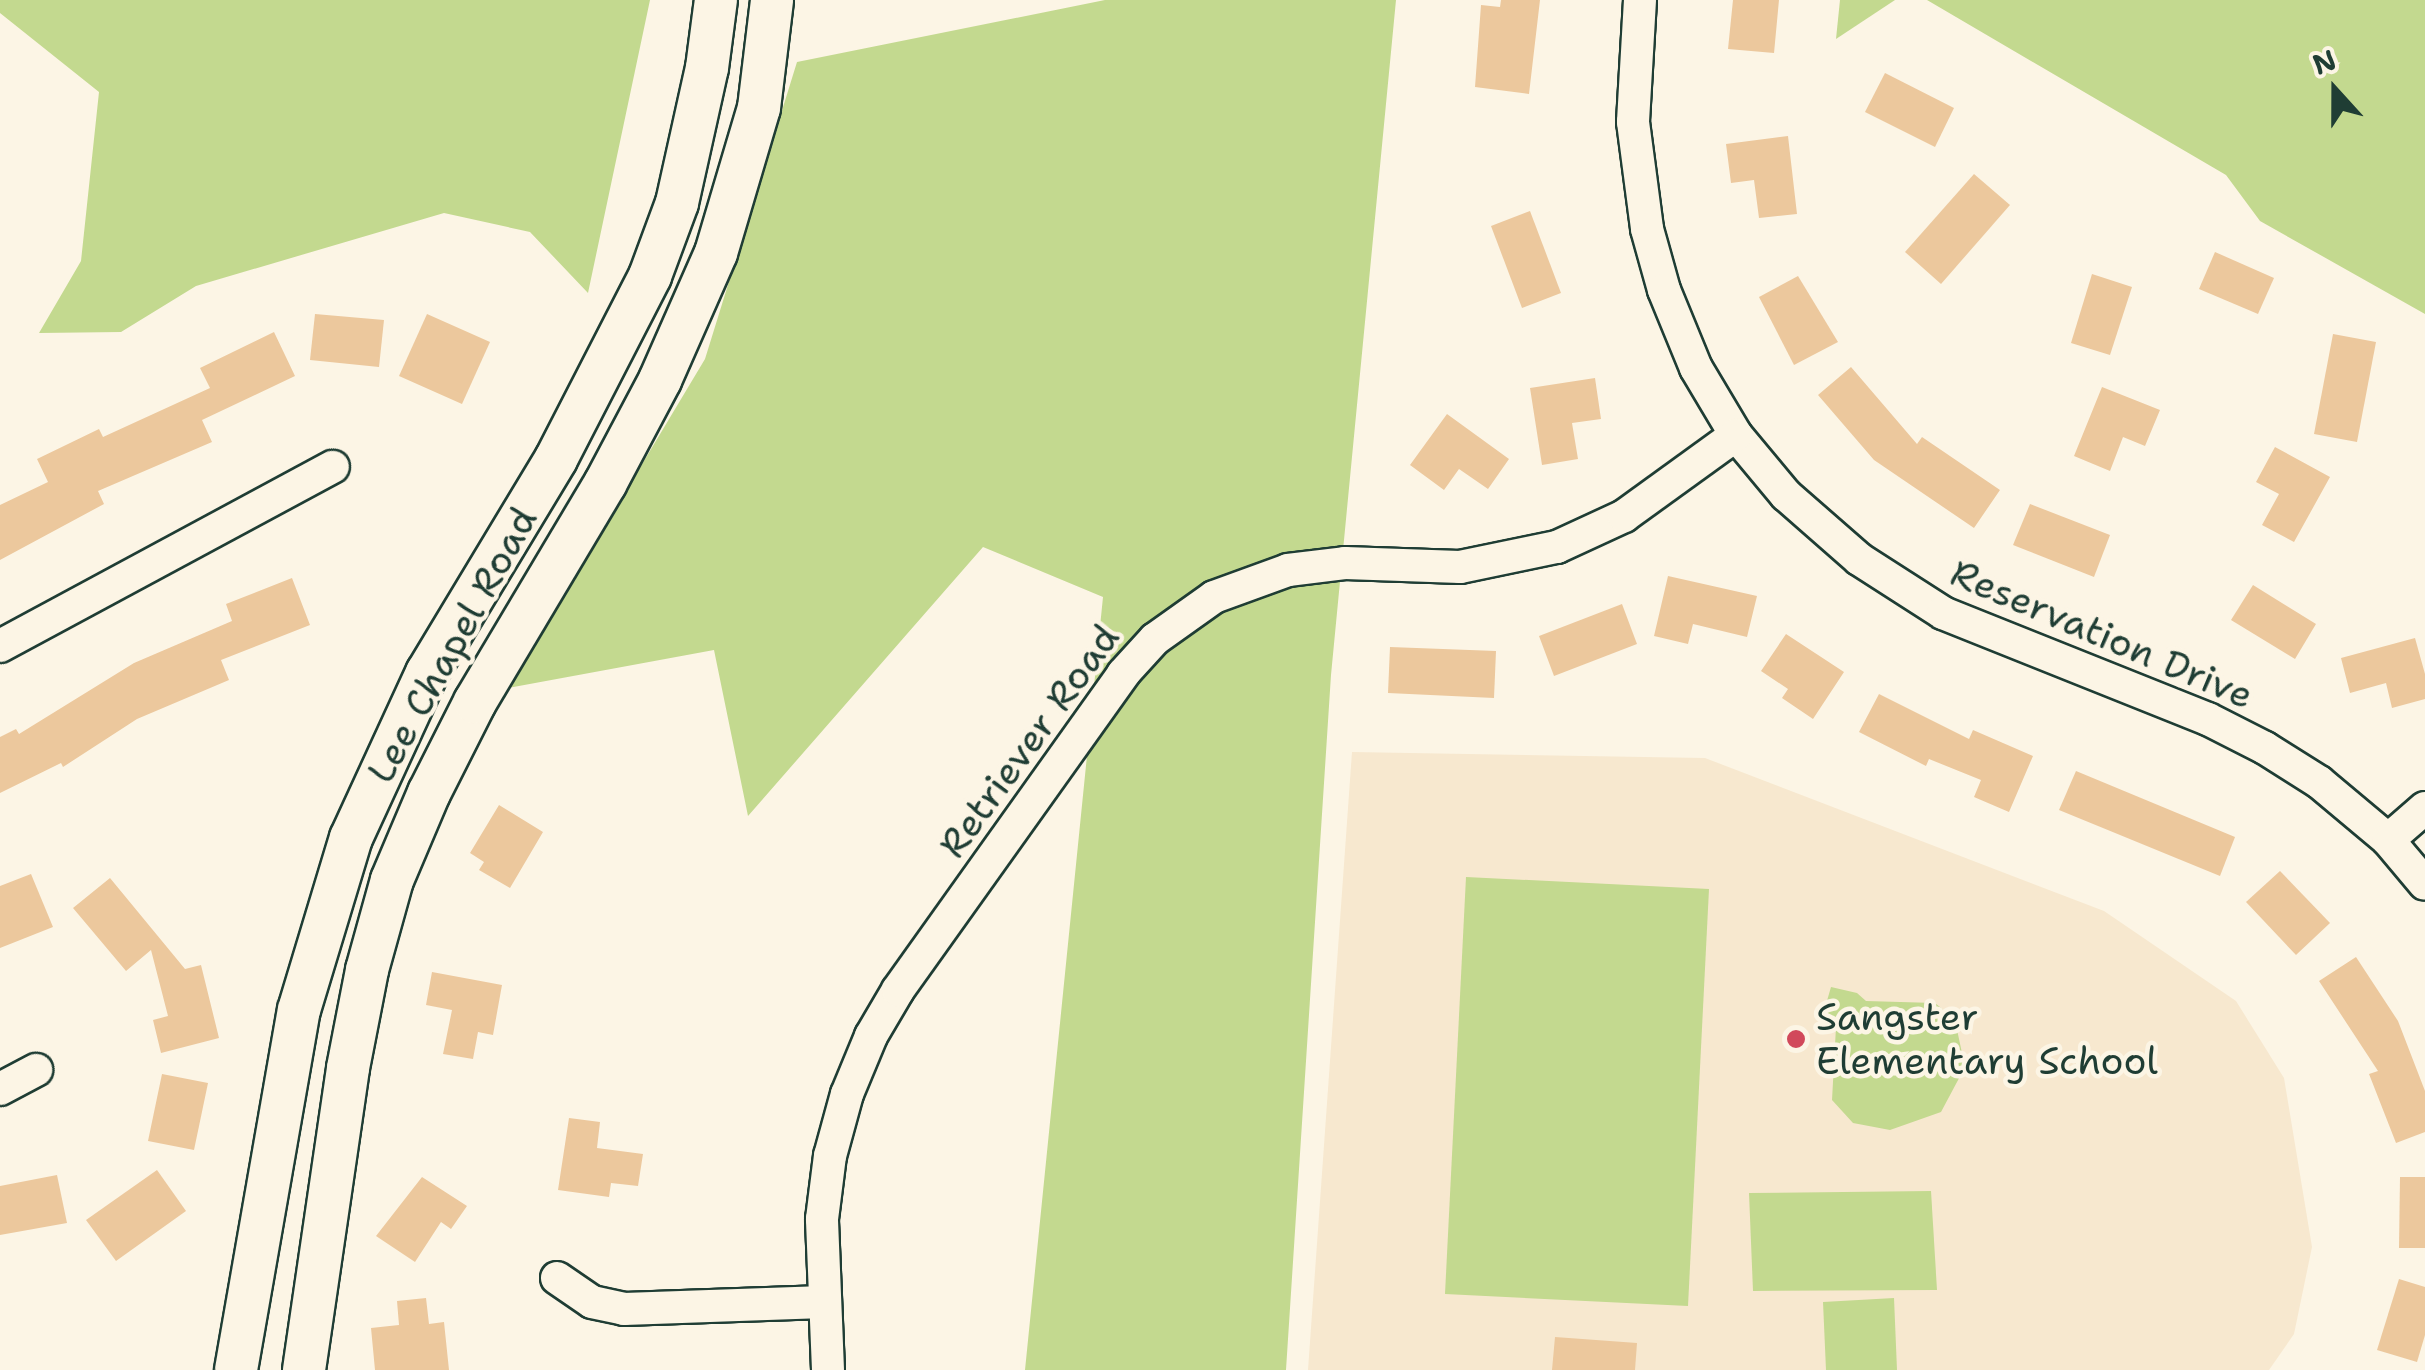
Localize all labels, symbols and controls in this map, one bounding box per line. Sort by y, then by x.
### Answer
north arrow [2285,40,2385,140]
text: N [2307,40,2341,84]
street label: Lee Chapel Road [357,499,547,791]
street label: Reservation Drive [1944,550,2260,718]
street label: Retriever Road [929,616,1129,866]
place label: Sangster Elementary School [1816,994,2158,1084]
marker: Sangster Elementary School [1785,1028,1807,1050]

